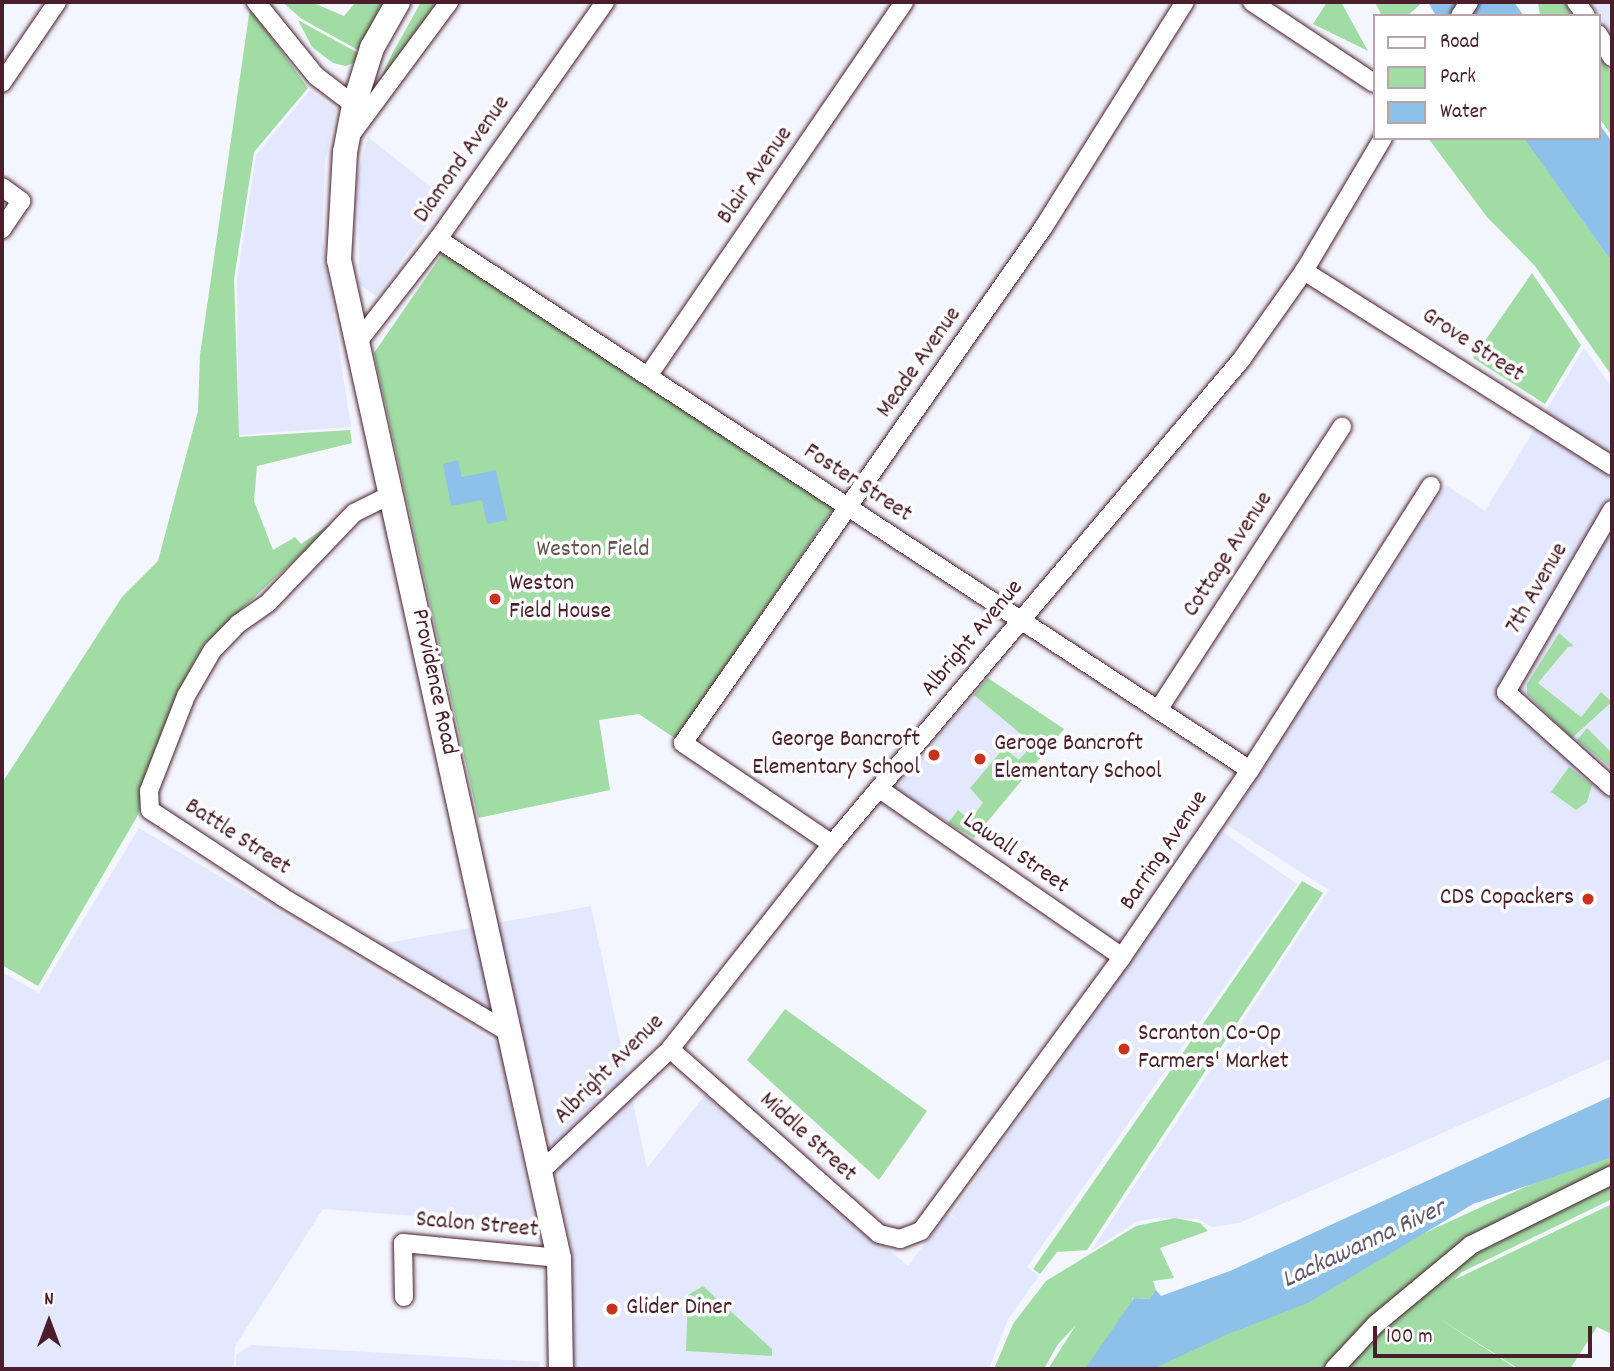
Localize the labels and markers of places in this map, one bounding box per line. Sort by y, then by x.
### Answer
place label: Weston Field House [509,571,611,627]
marker: Weston Field House [487,591,503,607]
place label: George Bancroft Elementary School [752,727,920,783]
place label: Geroge Bancroft Elementary School [994,731,1162,787]
marker: George Bancroft Elementary School [926,747,942,763]
marker: Geroge Bancroft Elementary School [972,751,988,767]
place label: CDS Copackers [1440,885,1574,913]
marker: CDS Copackers [1580,891,1596,907]
place label: Scranton Co-Op Farmers' Market [1138,1021,1289,1077]
marker: Scranton Co-Op Farmers' Market [1116,1041,1132,1057]
place label: Glider Diner [626,1295,732,1323]
marker: Glider Diner [604,1301,620,1317]

